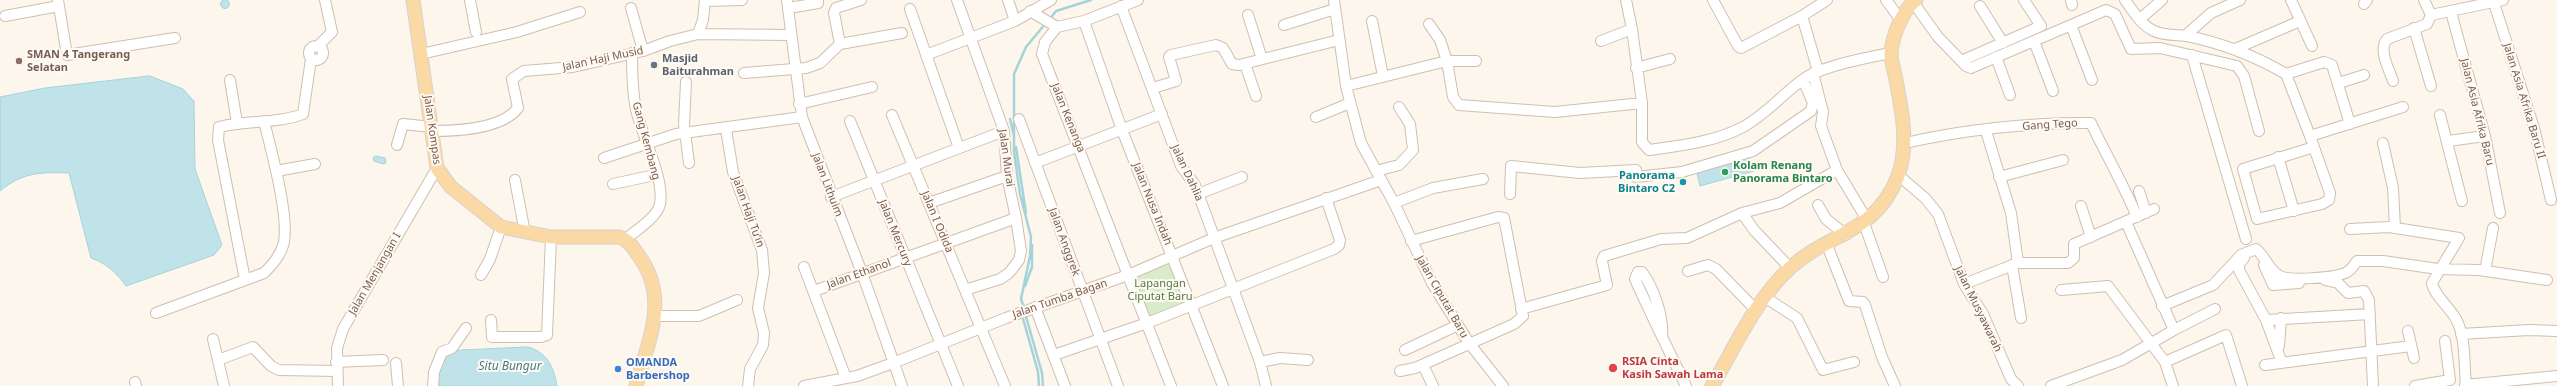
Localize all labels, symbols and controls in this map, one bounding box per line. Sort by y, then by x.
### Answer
street label: Jalan Asia Afrika Baru II [2500,42,2548,160]
street label: Jalan Haji Musid [561,44,645,74]
place label: SMAN 4 Tangerang Selatan [27,48,130,74]
place label: Masjid Baiturahman [662,52,734,78]
marker: SMAN 4 Tangerang Selatan [14,56,24,66]
street label: Jalan Asia Afrika Baru [2457,57,2497,167]
marker: Masjid Baiturahman [649,60,659,70]
street label: Jalan Kenanga [1048,81,1088,155]
street label: Jalan Kompas [421,95,443,165]
street label: Gang Kembang [629,100,663,182]
street label: Gang Tego [2022,116,2078,134]
street label: Jalan Murai [995,128,1017,188]
street label: Jalan Dahlia [1168,143,1206,203]
street label: Jalan Lithuim [809,151,845,219]
place label: Kolam Renang Panorama Bintaro [1733,159,1833,185]
street label: Jalan Nusa Indah [1129,161,1175,247]
marker: Kolam Renang Panorama Bintaro [1720,167,1730,177]
place label: Panorama Bintaro C2 [1618,169,1675,195]
street label: Jalan Haji Tu’in [729,175,767,249]
marker: Panorama Bintaro C2 [1678,177,1688,187]
street label: Jalan I Odida [918,189,956,255]
street label: Jalan Mercury [876,198,914,268]
street label: Jalan Anggrek [1046,206,1082,278]
street label: Jalan Menjangan I [346,230,404,318]
street label: Jalan Ciputat Baru [1413,254,1471,340]
street label: Jalan Ethanol [825,256,893,292]
street label: Jalan Musyawarah [1952,264,2004,354]
street label: Jalan Tumba Bagan [1011,277,1109,321]
park label: Lapangan Ciputat Baru [1128,277,1192,303]
place label: RSIA Cinta Kasih Sawah Lama [1622,355,1723,381]
place label: OMANDA Barbershop [626,356,690,382]
water label: Situ Bungur [479,360,541,374]
marker: RSIA Cinta Kasih Sawah Lama [1607,362,1619,374]
marker: OMANDA Barbershop [613,364,623,374]

